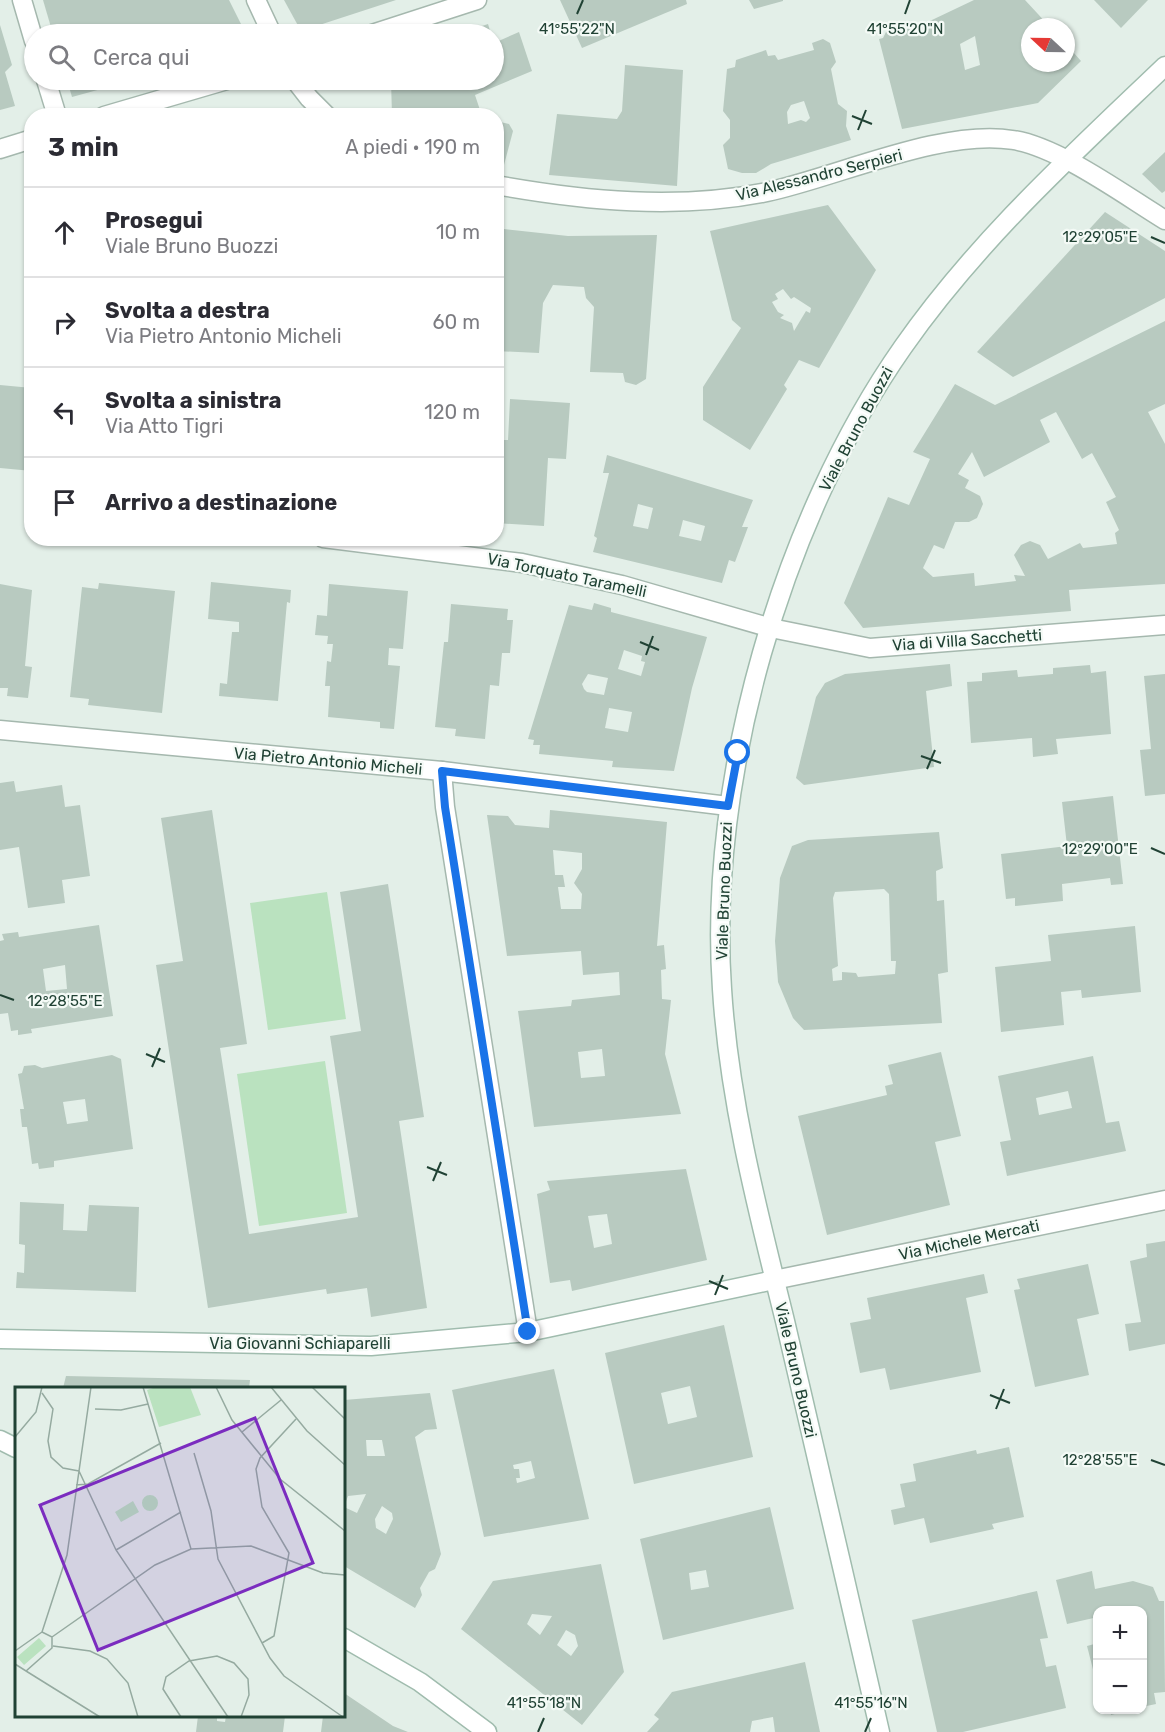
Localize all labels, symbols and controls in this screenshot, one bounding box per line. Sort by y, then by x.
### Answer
north arrow [1021,18,1075,72]
text: 41°55'22"N [539,20,615,38]
text: 41°55'20"N [867,20,943,38]
search box [24,24,504,90]
icon: search [45,41,78,74]
text: Cerca qui [93,44,189,71]
text: 3 min [48,132,119,163]
text: A piedi · 190 m [345,135,480,159]
street label: Via Alessandro Serpieri [734,145,904,205]
text: Prosegui [105,207,203,234]
icon: ahead [48,216,81,249]
text: 10 m [436,220,480,244]
text: 12°29'05"E [1062,228,1138,246]
text: Viale Bruno Buozzi [105,234,278,258]
text: Svolta a destra [105,297,270,324]
icon: right [48,306,81,339]
text: 60 m [433,310,480,334]
text: Via Pietro Antonio Micheli [105,324,342,348]
street label: Viale Bruno Buozzi [815,363,897,495]
text: Svolta a sinistra [105,387,282,414]
icon: left [48,396,81,429]
text: 120 m [424,400,480,424]
text: Via Atto Tigri [105,414,223,438]
icon: arrive [48,486,81,519]
text: Arrivo a destinazione [105,489,337,516]
street label: Via Torquato Taramelli [486,549,648,601]
street label: Via di Villa Sacchetti [891,625,1043,655]
route start [724,739,750,765]
street label: Via Pietro Antonio Micheli [233,743,423,779]
street label: Viale Bruno Buozzi [712,821,736,961]
text: 12°29'00"E [1062,840,1138,858]
text: 12°28'55"E [27,992,103,1010]
street label: Via Michele Mercati [897,1216,1041,1264]
street label: Viale Bruno Buozzi [771,1300,821,1440]
route end [514,1318,540,1344]
street label: Via Giovanni Schiaparelli [209,1334,391,1353]
inset map [15,1387,345,1717]
text: 12°28'55"E [1062,1451,1138,1469]
map controls [1093,1606,1147,1714]
button: + [1093,1606,1147,1660]
button: − [1093,1660,1147,1714]
text: 41°55'18"N [507,1694,581,1712]
text: 41°55'16"N [834,1694,908,1712]

